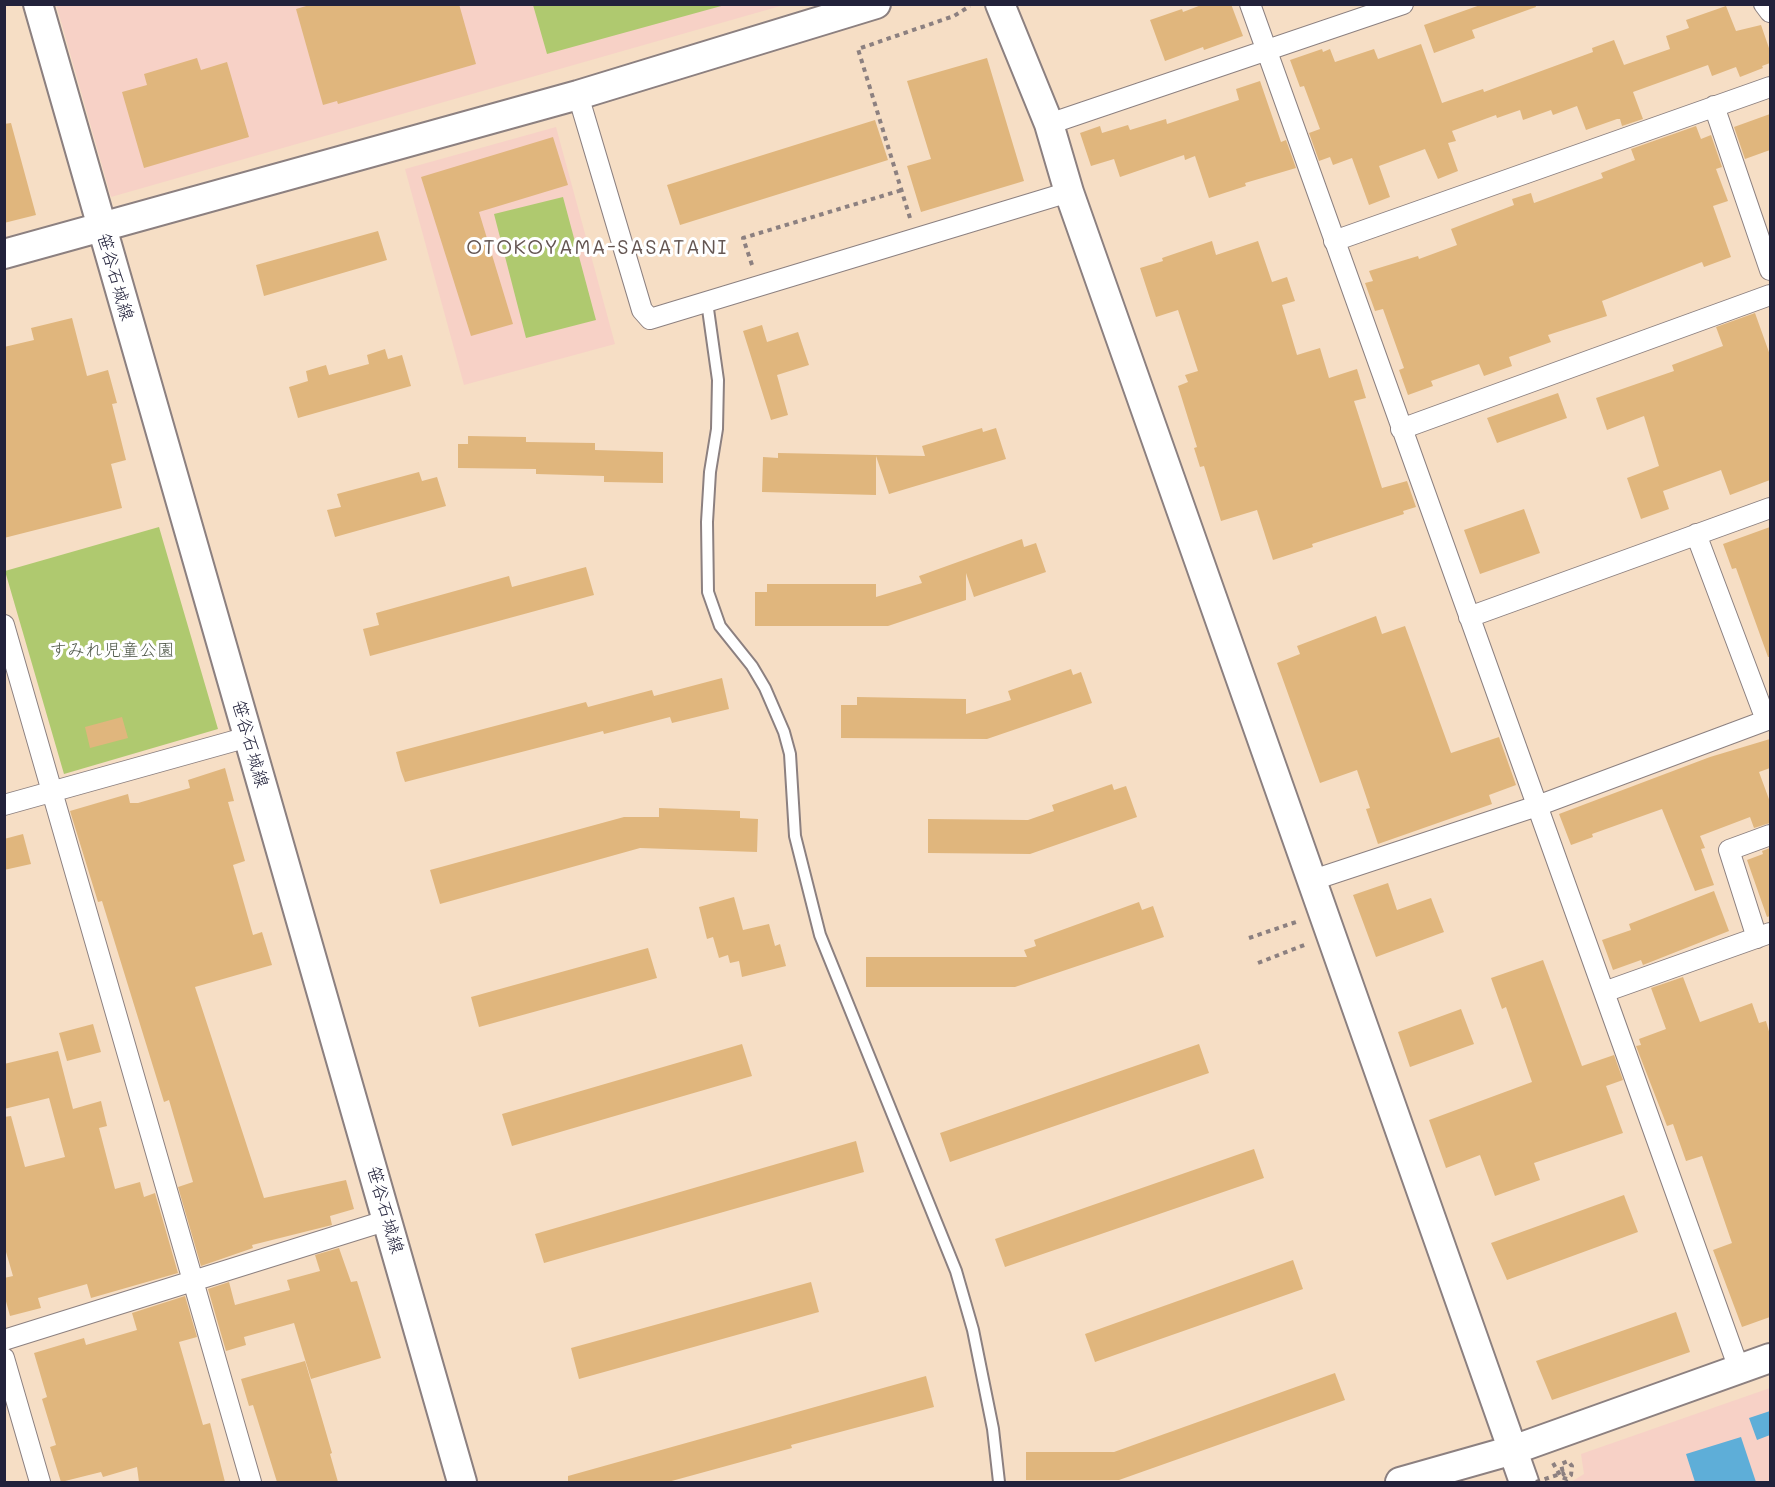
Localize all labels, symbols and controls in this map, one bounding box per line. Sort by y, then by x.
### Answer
street label: 笹谷石城線 [92,231,138,323]
district label: OTOKOYAMA-SASATANI [466,236,728,260]
park label: すみれ児童公園 [49,639,175,661]
street label: 笹谷石城線 [227,698,273,790]
street label: 笹谷石城線 [362,1164,408,1256]

